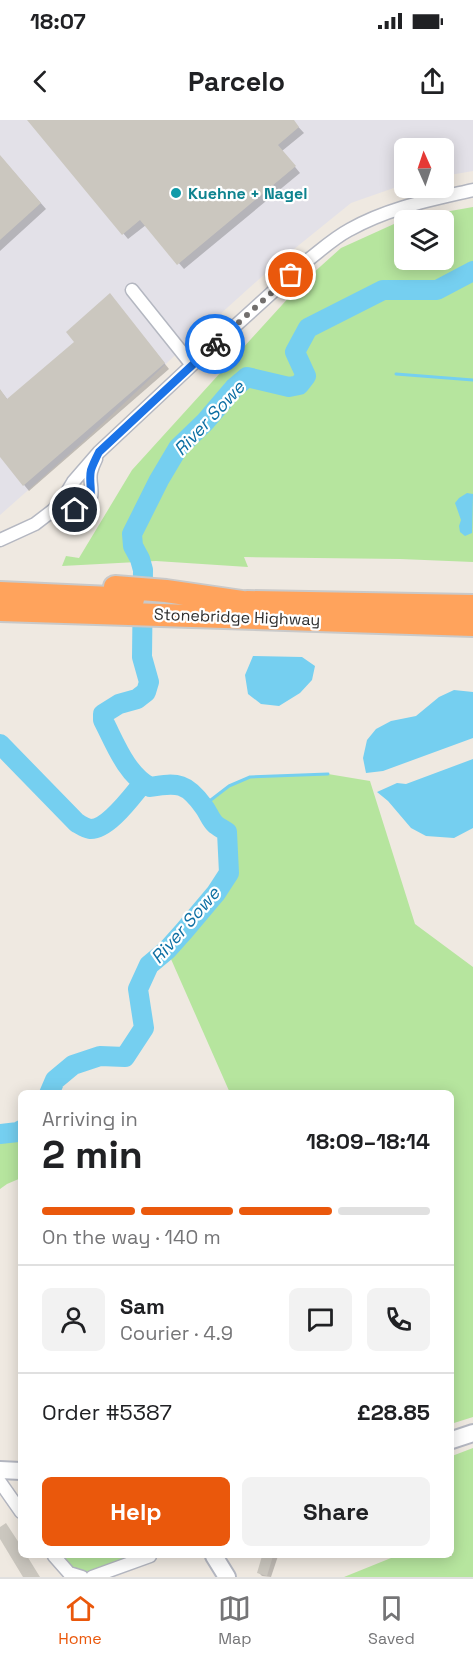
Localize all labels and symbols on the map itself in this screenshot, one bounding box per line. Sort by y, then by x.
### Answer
north arrow [394,138,454,198]
place label: Kuehne + Nagel [188,183,307,204]
marker: Kuehne + Nagel [169,186,183,200]
pin [265,249,316,300]
courier [185,314,245,374]
water label: River Sowe [169,375,250,460]
pin [49,484,100,535]
street label: Stonebridge Highway [154,604,320,630]
water label: River Sowe [145,881,225,968]

